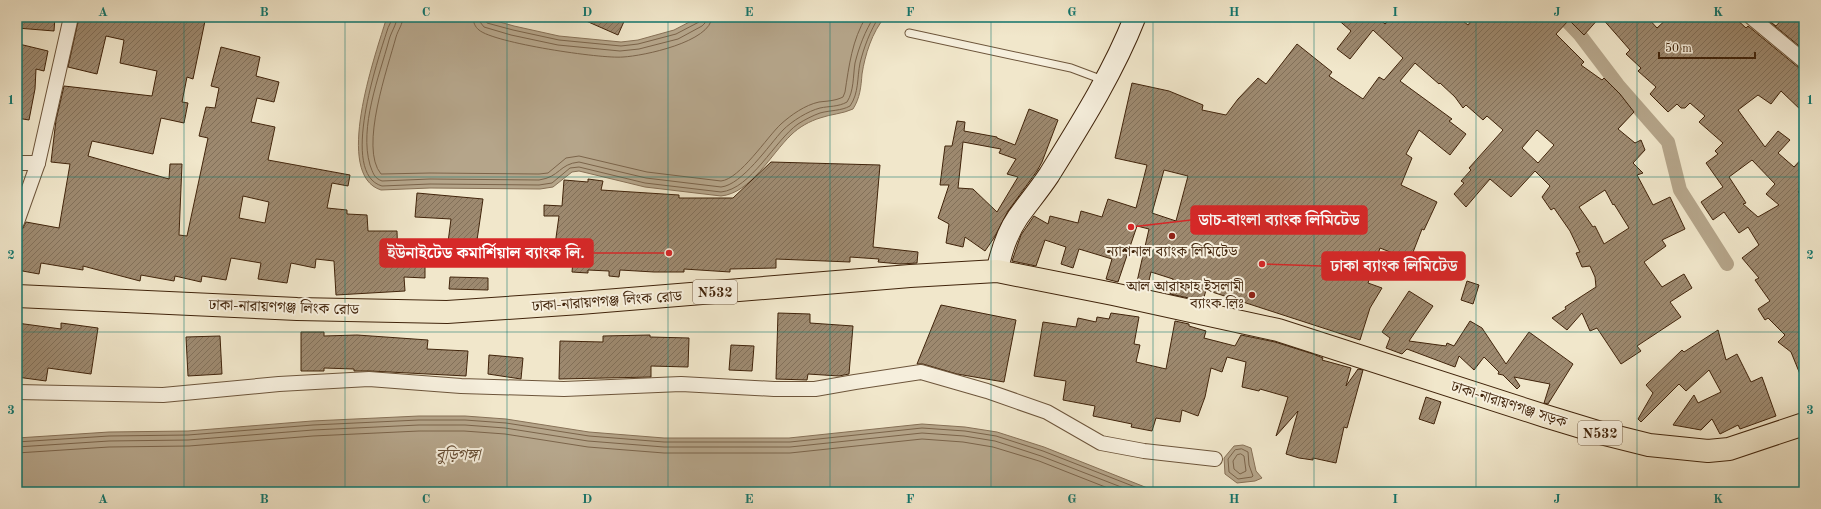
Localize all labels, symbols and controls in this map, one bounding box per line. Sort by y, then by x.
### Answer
text: A [98,6,108,19]
text: B [259,6,269,19]
text: C [422,6,430,19]
text: D [582,6,592,19]
text: E [745,6,754,19]
text: F [906,6,915,19]
text: G [1067,6,1077,19]
text: H [1229,6,1240,19]
text: I [1392,6,1398,19]
text: J [1553,6,1561,19]
text: K [1713,6,1723,19]
scale bar [1659,34,1755,60]
text: 50 m [1665,42,1692,55]
text: 1 [7,94,15,107]
text: 1 [1806,94,1814,107]
callout: ডাচ-বাংলা ব্যাংক লিমিটেড [1191,206,1367,234]
text: ডাচ-বাংলা ব্যাংক লিমিটেড [1198,210,1360,229]
marker: ন্যাশনাল ব্যাংক লিমিটেড [1167,231,1177,241]
callout: ইউনাইটেড কমার্শিয়াল ব্যাংক লি. [380,239,593,267]
text: ইউনাইটেড কমার্শিয়াল ব্যাংক লি. [386,243,585,262]
place label: ন্যাশনাল ব্যাংক লিমিটেড [1105,243,1238,260]
text: 2 [7,249,15,262]
text: 2 [1806,249,1814,262]
callout: ঢাকা ব্যাংক লিমিটেড [1322,252,1465,280]
text: ঢাকা ব্যাংক লিমিটেড [1330,256,1458,275]
place label: আল আরাফাহ ইসলামী ব্যাংক লিঃ [1125,277,1244,312]
road number: N532 [693,280,737,304]
street label: ঢাকা-নারায়ণগঞ্জ লিংক রোড [531,288,683,315]
marker: আল আরাফাহ ইসলামী ব্যাংক লিঃ [1247,290,1257,300]
street label: ঢাকা-নারায়ণগঞ্জ লিংক রোড [208,296,360,319]
street label: ঢাকা-নারায়ণগঞ্জ সড়ক [1448,379,1569,431]
text: 3 [7,404,15,417]
text: 3 [1806,404,1814,417]
road number: N532 [1578,421,1622,445]
water label: বুড়িগঙ্গা [436,445,482,465]
text: A [98,493,108,506]
text: B [259,493,269,506]
text: C [422,493,430,506]
text: D [582,493,592,506]
text: E [745,493,754,506]
text: F [906,493,915,506]
text: G [1067,493,1077,506]
text: H [1229,493,1240,506]
text: I [1392,493,1398,506]
text: J [1553,493,1561,506]
text: K [1713,493,1723,506]

